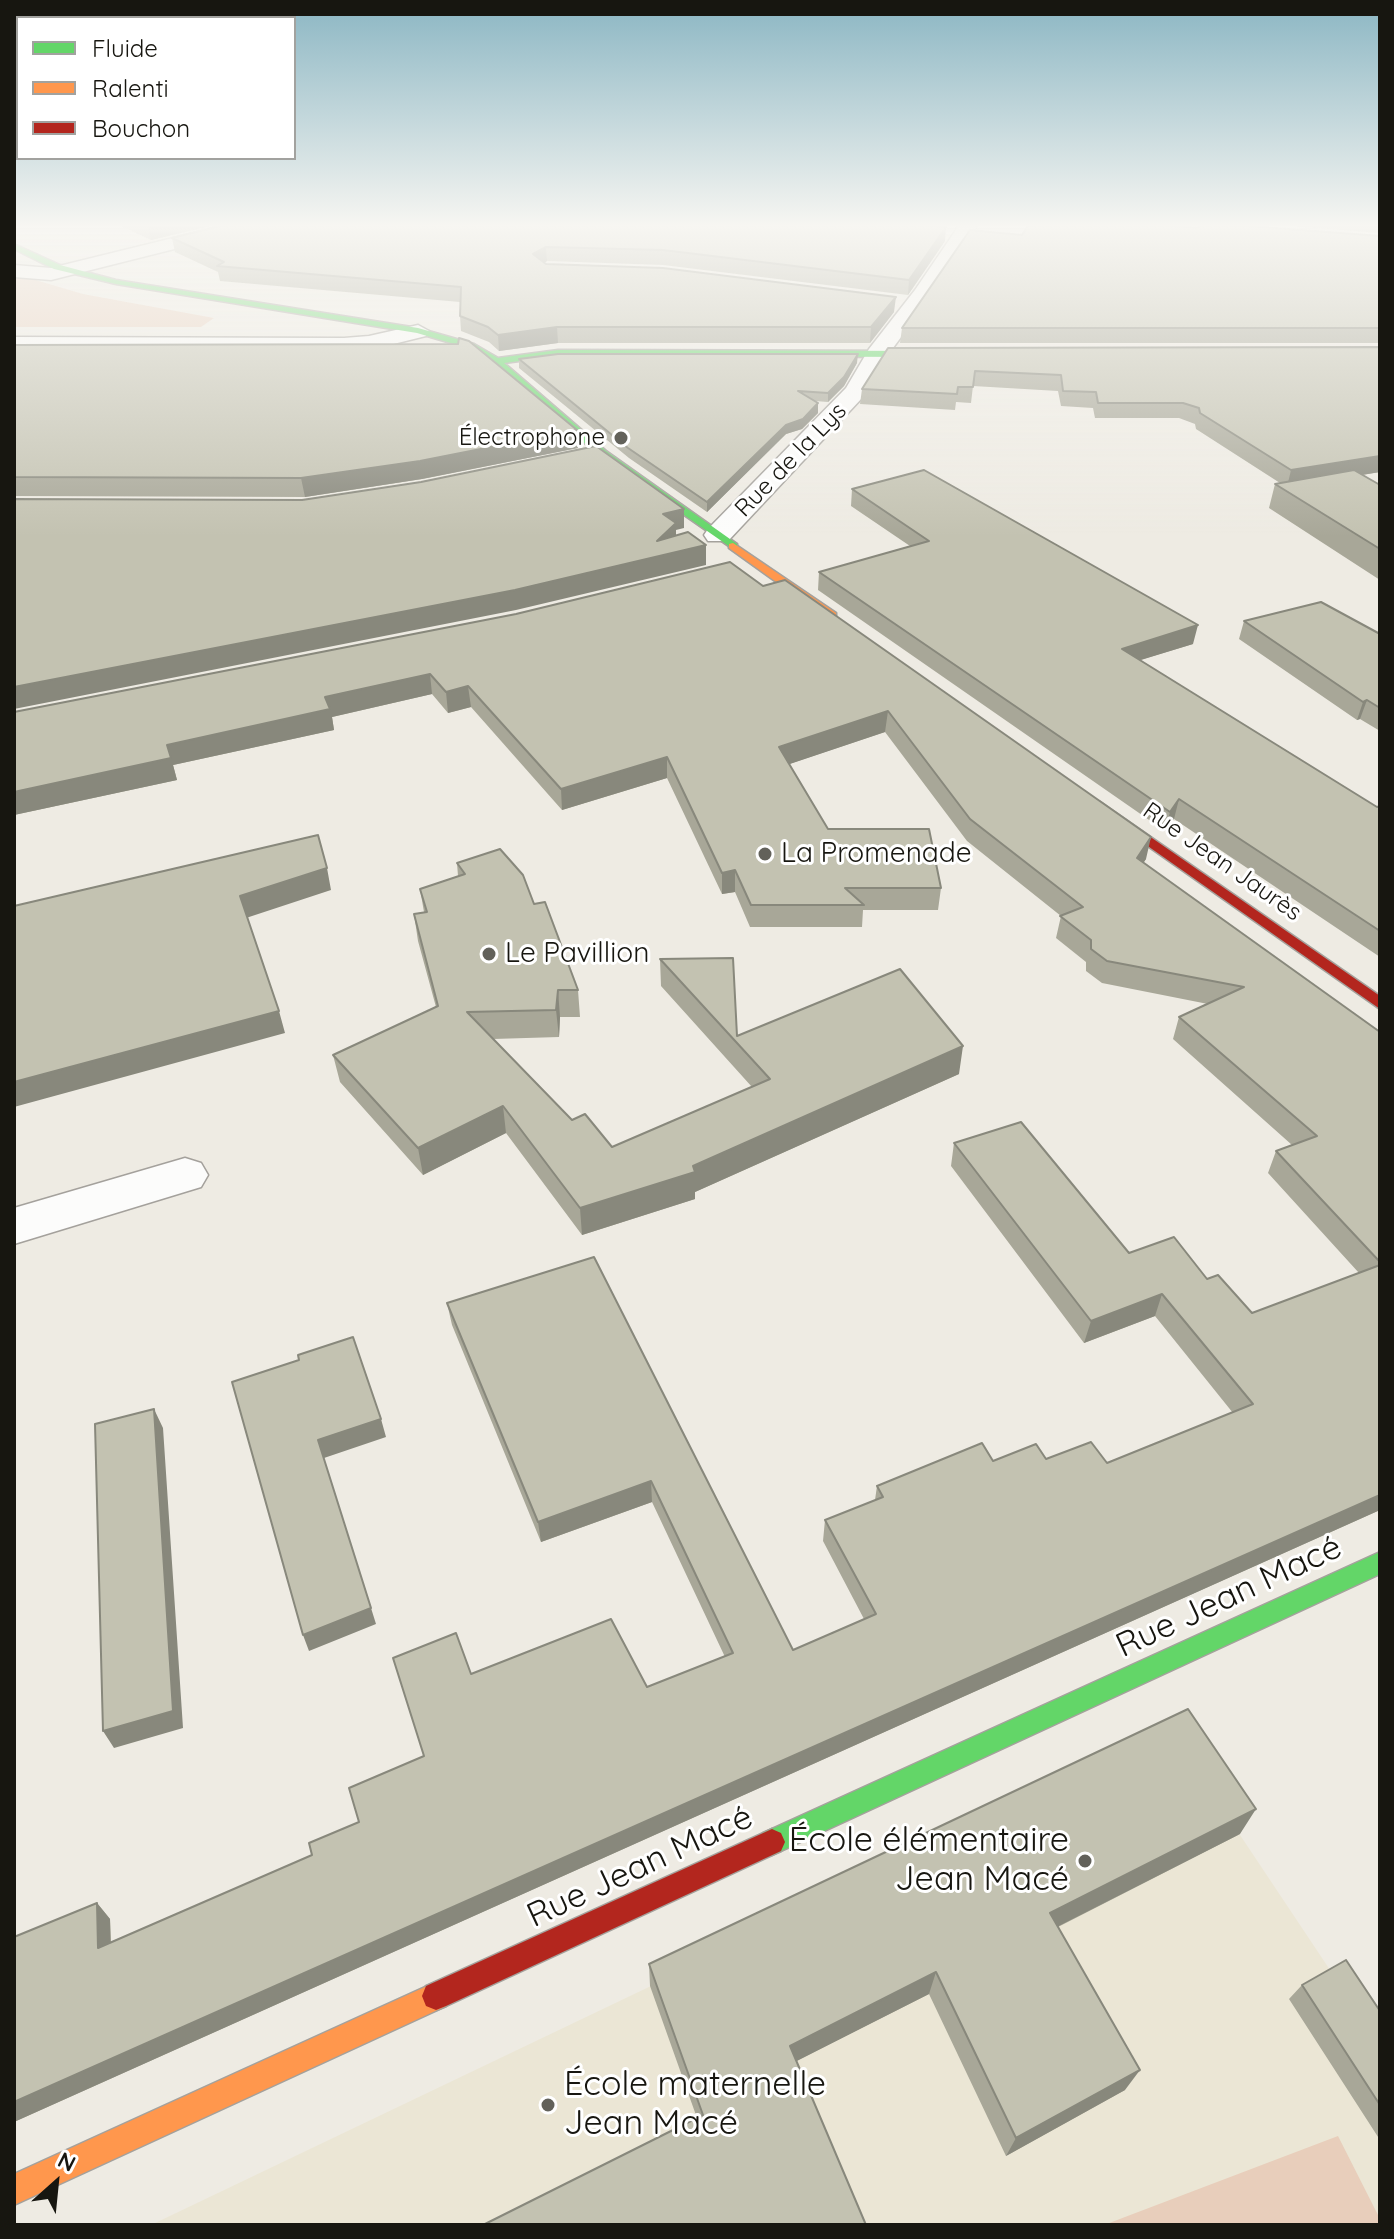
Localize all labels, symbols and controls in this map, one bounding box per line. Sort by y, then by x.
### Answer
legend [16,16,296,160]
text: Fluide [92,33,158,63]
text: Ralenti [92,73,169,103]
text: Bouchon [92,113,190,143]
street label: Rue de la Lys [729,397,853,523]
place label: Électrophone [459,424,605,452]
marker: Électrophone [612,429,630,447]
street label: Rue Jean Jaurès [1137,797,1307,927]
place label: La Promenade [781,837,972,871]
marker: La Promenade [756,845,774,863]
place label: Le Pavillion [505,937,649,971]
marker: Le Pavillion [480,945,498,963]
street label: Rue Jean Macé [1110,1527,1348,1667]
street label: Rue Jean Macé [521,1797,759,1937]
place label: École élémentaire Jean Macé [789,1821,1069,1900]
marker: École élémentaire Jean Macé [1076,1852,1094,1870]
place label: École maternelle Jean Macé [564,2065,826,2144]
marker: École maternelle Jean Macé [539,2096,557,2114]
north arrow [16,2143,96,2223]
text: N [53,2145,80,2178]

